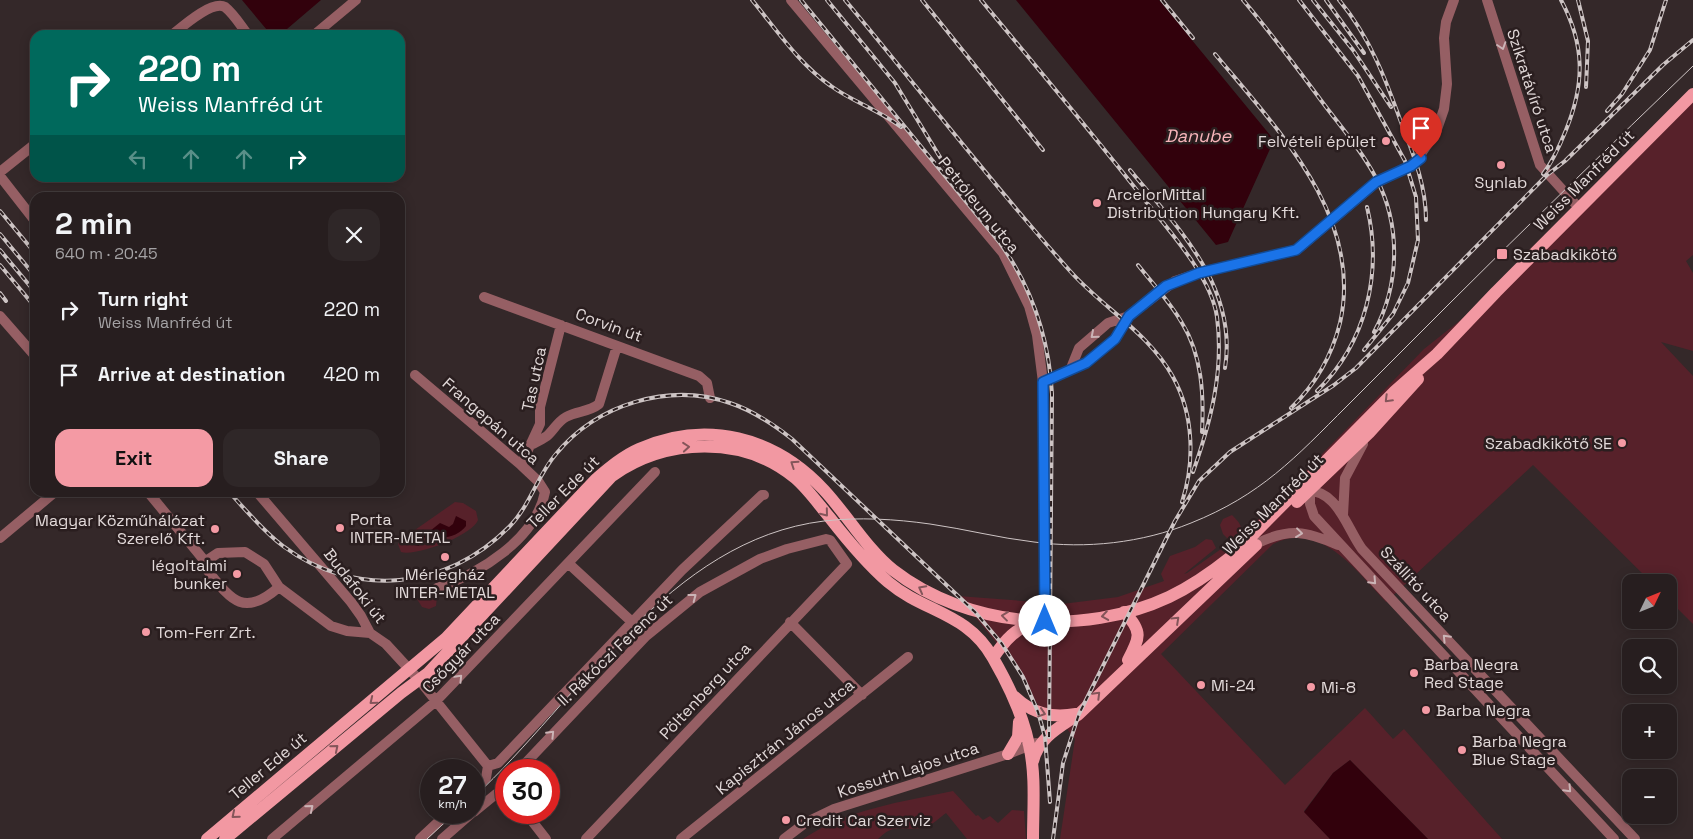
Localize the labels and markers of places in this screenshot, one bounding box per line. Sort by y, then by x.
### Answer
pin [1400,107,1442,158]
place label: Felvételi épület [1258,131,1376,152]
marker: Felvételi épület [1380,135,1392,147]
marker: Synlab [1495,159,1507,171]
place label: Synlab [1475,172,1527,193]
place label: ArcelorMittal Distribution Hungary Kft. [1107,184,1299,223]
marker: ArcelorMittal Distribution Hungary Kft. [1091,197,1103,209]
place label: Szabadkikötő [1513,244,1617,265]
marker: Szabadkikötő [1495,247,1509,261]
place label: Szabadkikötő SE [1485,433,1612,454]
marker: Szabadkikötő SE [1616,437,1628,449]
place label: Porta INTER-METAL [350,509,450,548]
place label: Magyar Közműhálózat Szerelő Kft. [35,510,205,549]
marker: Porta INTER-METAL [334,522,346,534]
marker: Magyar Közműhálózat Szerelő Kft. [209,523,221,535]
marker: Mérlegház INTER-METAL [439,551,451,563]
place label: légoltalmi bunker [151,555,227,594]
place label: Mérlegház INTER-METAL [395,564,495,603]
marker: légoltalmi bunker [231,568,243,580]
place label: Tom-Ferr Zrt. [156,622,256,643]
marker: Tom-Ferr Zrt. [140,626,152,638]
place label: Barba Negra Red Stage [1424,654,1519,693]
marker: Barba Negra Red Stage [1408,667,1420,679]
place label: Mi-24 [1211,675,1255,696]
place label: Mi-8 [1321,677,1356,698]
marker: Mi-24 [1195,679,1207,691]
marker: Mi-8 [1305,681,1317,693]
place label: Barba Negra [1436,700,1531,721]
marker: Barba Negra [1420,704,1432,716]
place label: Barba Negra Blue Stage [1472,731,1567,770]
marker: Barba Negra Blue Stage [1456,744,1468,756]
place label: Credit Car Szerviz [796,810,931,831]
marker: Credit Car Szerviz [780,814,792,826]

